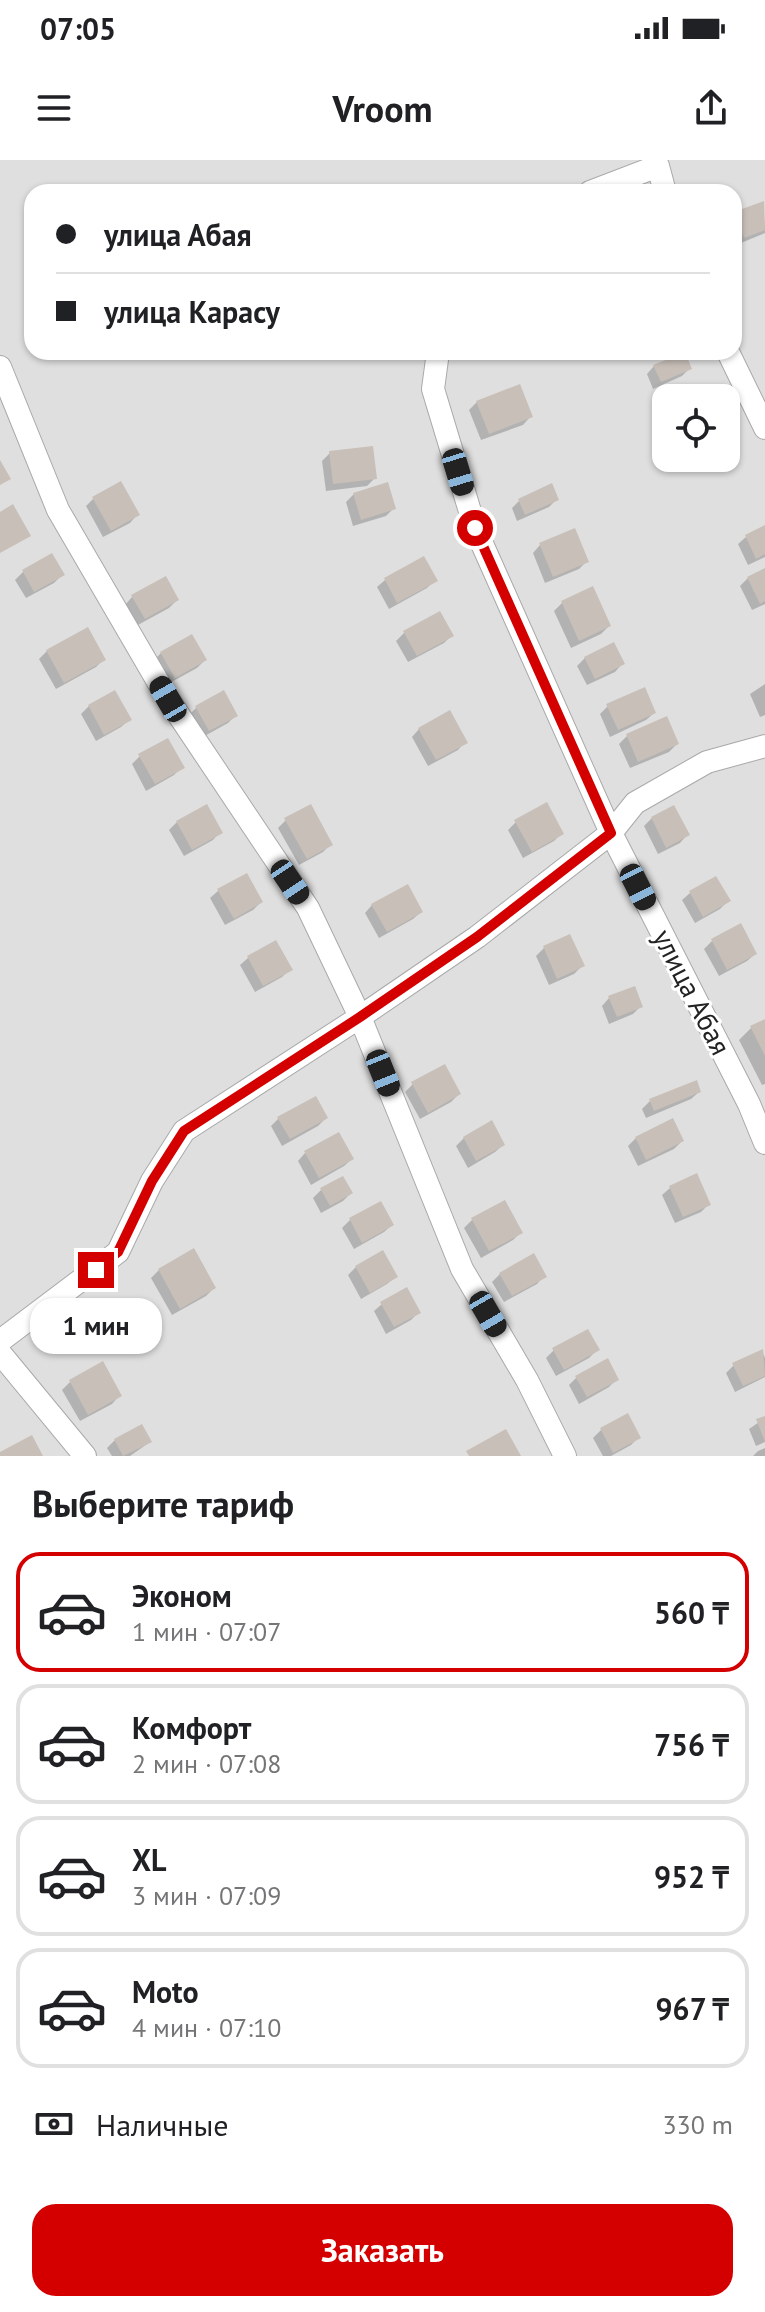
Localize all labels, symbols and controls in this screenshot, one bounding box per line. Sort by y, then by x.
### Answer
text: 07:05 [40,9,116,48]
text: Vroom [333,85,432,132]
icon: menu [32,86,76,130]
icon: share [689,86,733,130]
text: улица Абая [104,215,252,254]
text: улица Карасу [104,292,280,331]
map controls [652,384,740,472]
button: locate [652,384,740,472]
car [440,446,476,498]
route start [457,510,493,546]
car [146,672,190,726]
car [267,855,313,909]
car [616,860,660,914]
street label: улица Абая [645,923,740,1061]
car [363,1046,403,1100]
route end [78,1252,114,1288]
car [466,1287,510,1341]
callout: 1 мин [30,1298,162,1354]
text: 1 мин [63,1309,129,1342]
text: Выберите тариф [32,1480,294,1527]
icon: car [36,1576,108,1648]
text: Эконом [132,1576,232,1615]
text: 560 ₸ [654,1593,729,1632]
text: 1 мин · 07:07 [132,1615,281,1648]
icon: car [36,1708,108,1780]
text: Комфорт [132,1708,251,1747]
text: 756 ₸ [654,1725,729,1764]
text: 2 мин · 07:08 [132,1747,281,1780]
icon: car [36,1840,108,1912]
text: XL [132,1840,166,1879]
text: 952 ₸ [654,1857,729,1896]
text: 3 мин · 07:09 [132,1879,281,1912]
icon: car [36,1972,108,2044]
text: Moto [132,1972,199,2011]
text: 967 ₸ [656,1989,729,2028]
text: 4 мин · 07:10 [132,2011,281,2044]
icon: cash [32,2102,76,2146]
text: Наличные [96,2105,228,2144]
text: 330 m [662,2108,733,2141]
button: Заказать [32,2204,733,2296]

